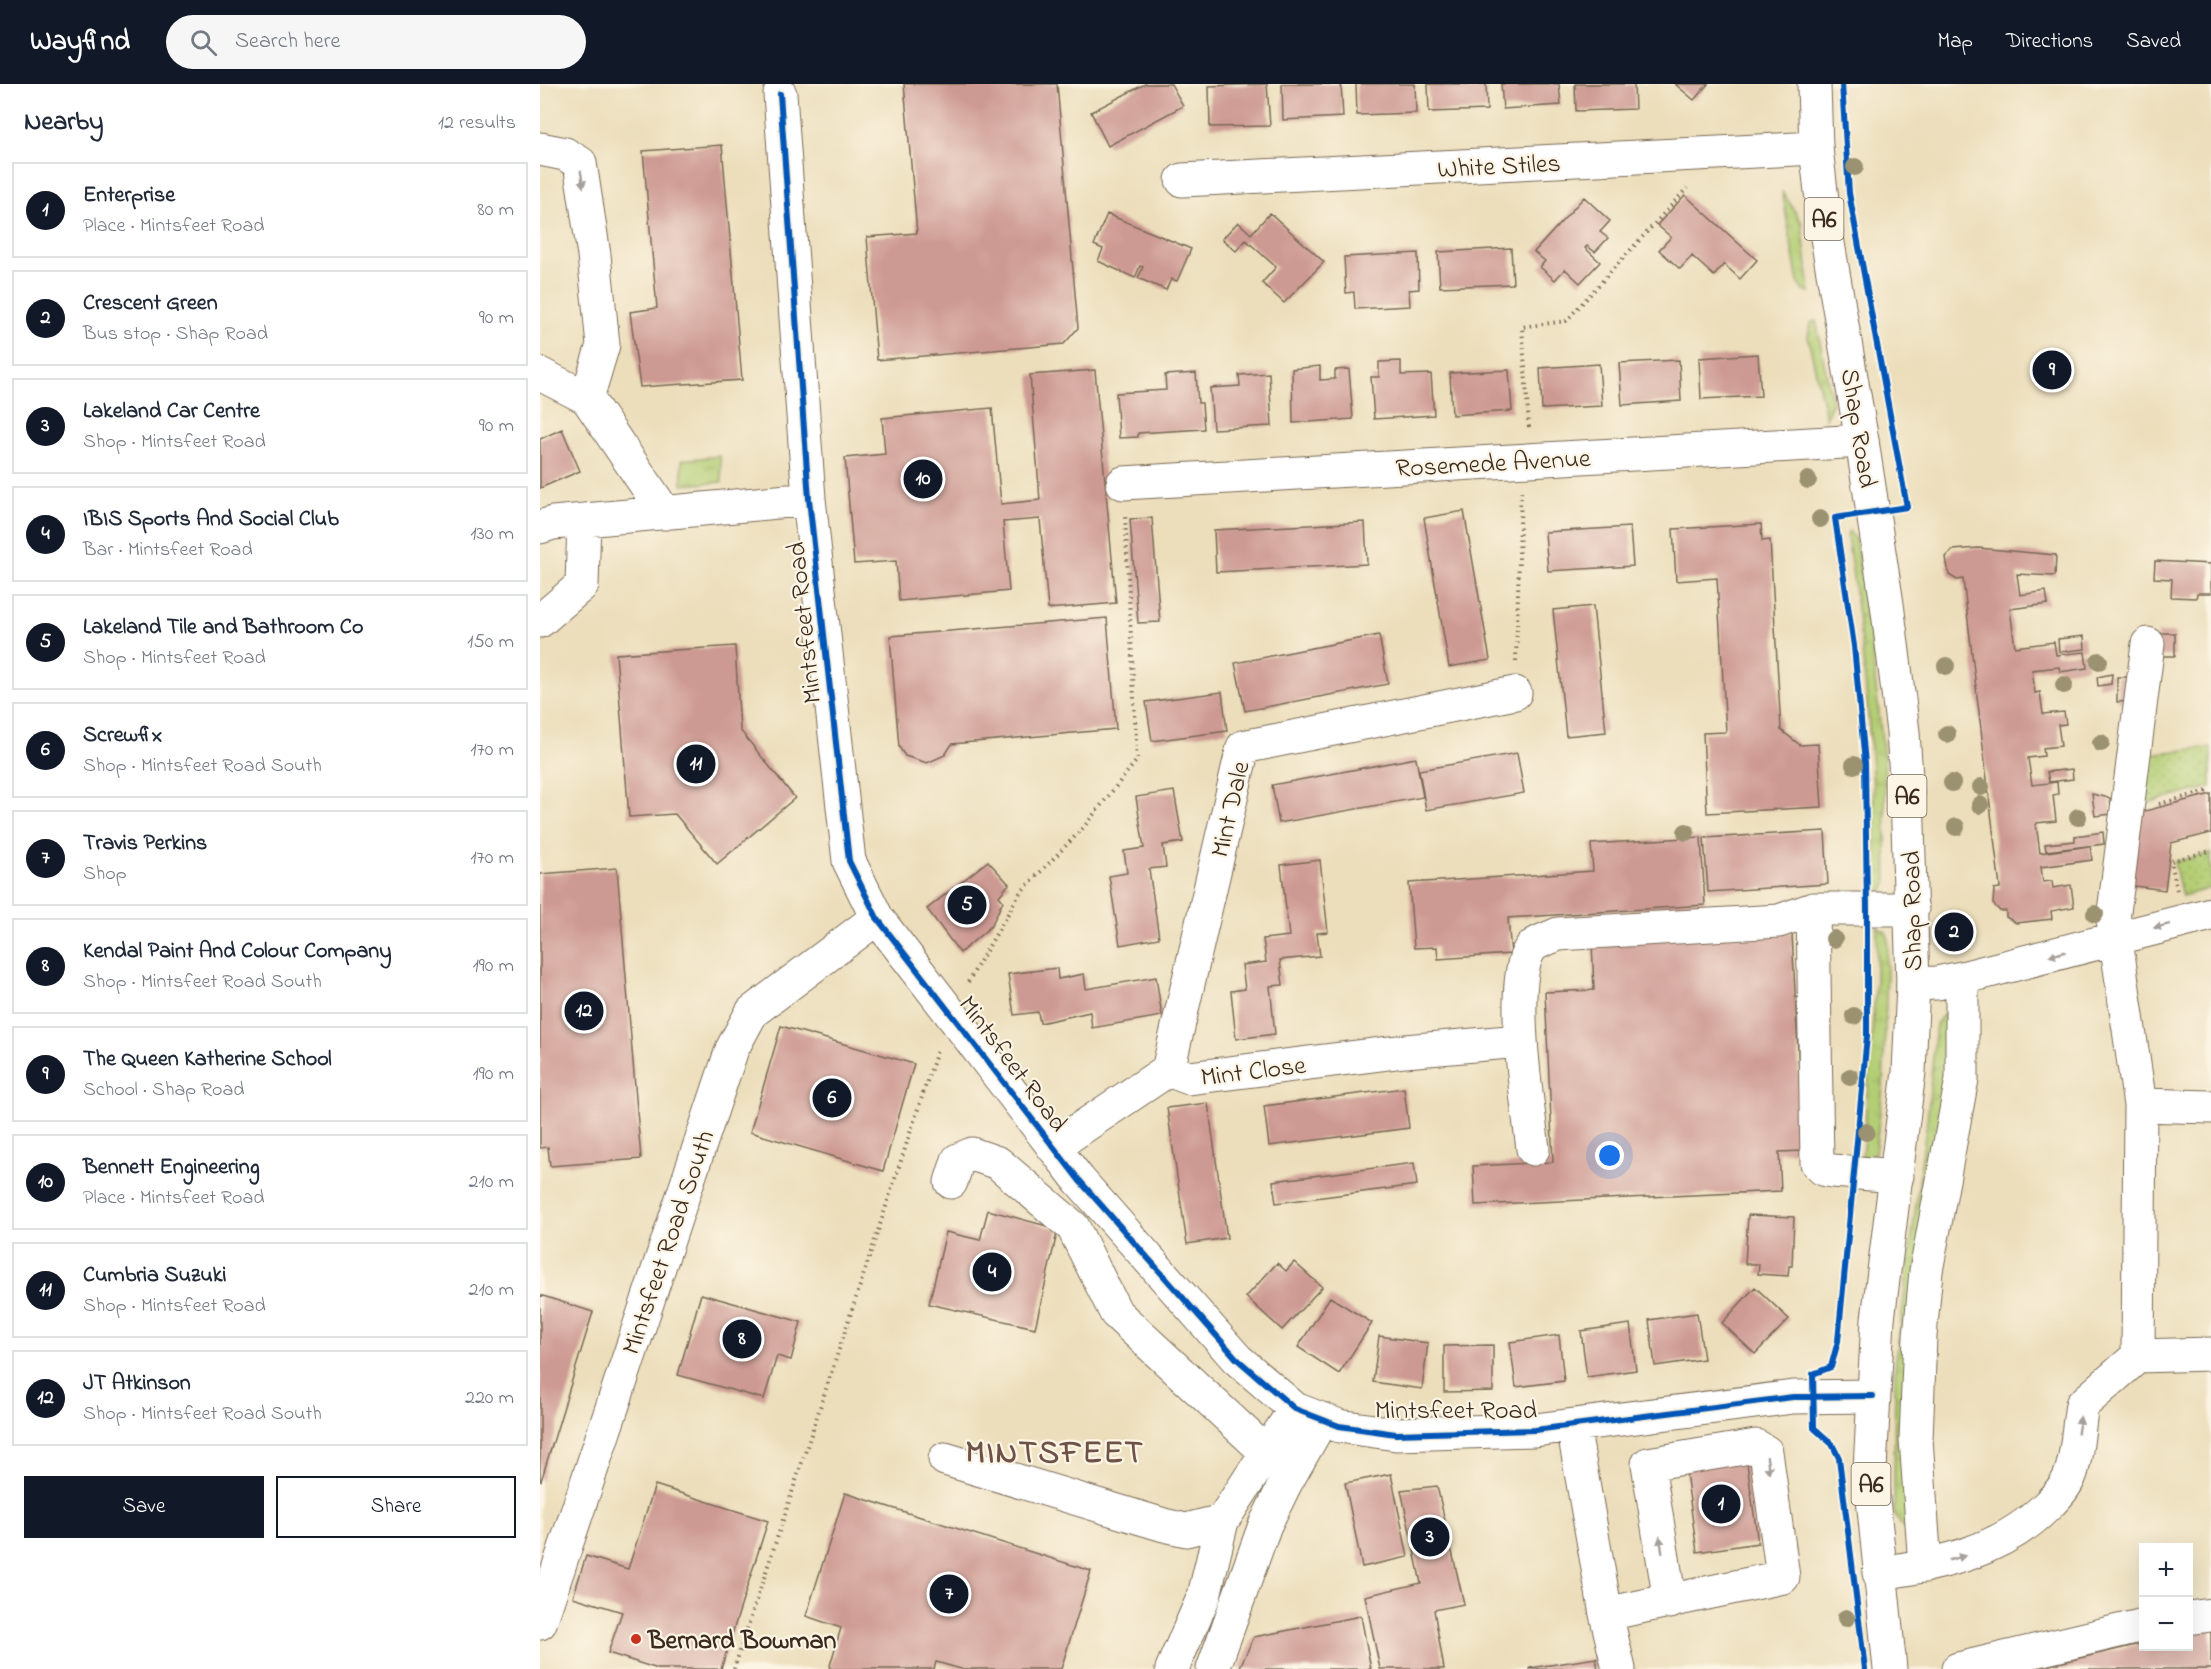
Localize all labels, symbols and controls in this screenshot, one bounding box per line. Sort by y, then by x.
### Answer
search box [166,15,586,69]
text: Wayfind [30,22,130,63]
icon: search [187,26,220,59]
text: Search here [235,26,340,58]
text: Map [1937,27,1973,57]
text: Directions [2006,27,2093,57]
text: Saved [2126,27,2181,57]
text: Nearby [24,104,103,142]
text: 12 results [438,109,516,138]
street label: White Stiles [1437,146,1562,190]
one-way arrow [578,169,587,188]
text: Enterprise [83,180,175,212]
text: 1 [42,196,49,225]
text: 80 m [477,196,514,225]
road number: A6 [1804,198,1844,240]
text: Place · Mintsfeet Road [83,212,265,241]
text: Crescent Green [83,288,218,320]
text: 2 [41,304,50,333]
text: 90 m [479,304,514,333]
text: Bus stop · Shap Road [83,320,268,349]
pin: 9 [2032,348,2072,392]
street label: Shap Road [1829,366,1885,491]
text: Lakeland Car Centre [83,396,260,428]
text: 3 [41,412,50,441]
text: 90 m [479,412,514,441]
text: Shop · Mintsfeet Road [83,428,266,457]
street label: Rosemede Avenue [1395,441,1592,489]
pin: 10 [904,456,943,502]
text: IBIS Sports And Social Club [83,504,339,536]
text: 4 [41,520,50,549]
text: 130 m [470,520,514,549]
text: Bar · Mintsfeet Road [83,536,253,565]
street label: Mintsfeet Road [779,540,833,705]
text: Lakeland Tile and Bathroom Co [83,612,363,644]
text: 5 [40,628,51,657]
text: 150 m [467,628,514,657]
text: Shop · Mintsfeet Road [83,644,266,673]
text: Screwfix [83,720,162,752]
text: 6 [41,736,50,765]
text: 170 m [470,736,514,765]
pin: 11 [676,742,716,786]
text: Shop · Mintsfeet Road South [83,752,322,781]
street label: Mint Dale [1202,757,1261,862]
road number: A6 [1888,775,1926,817]
text: Travis Perkins [83,828,207,860]
text: 7 [41,844,50,873]
text: 170 m [470,844,514,873]
street label: Shap Road [1894,850,1934,971]
text: Shop [83,860,127,889]
pin: 5 [948,882,986,928]
pin: 2 [1934,910,1974,954]
one-way arrow [2153,922,2171,931]
text: Kendal Paint And Colour Company [83,936,391,968]
one-way arrow [2048,949,2066,959]
text: 8 [42,952,49,981]
text: 190 m [472,952,514,981]
text: Shop · Mintsfeet Road South [83,968,322,997]
pin: 12 [564,988,603,1034]
street label: Mintsfeet Road [948,989,1076,1141]
text: The Queen Katherine School [83,1044,332,1076]
street label: Mint Close [1199,1048,1308,1098]
text: 9 [42,1060,49,1089]
text: 190 m [472,1060,514,1089]
text: School · Shap Road [83,1076,245,1105]
pin: 6 [812,1076,852,1120]
street label: Mintsfeet Road South [614,1126,726,1360]
your location [1595,1141,1624,1170]
text: Bennett Engineering [83,1152,260,1184]
text: 10 [38,1168,53,1197]
text: 210 m [469,1168,514,1197]
text: Place · Mintsfeet Road [83,1184,265,1213]
pin: 4 [972,1250,1012,1294]
text: Cumbria Suzuki [83,1260,226,1292]
text: 11 [39,1276,52,1305]
text: 210 m [469,1276,514,1305]
text: Shop · Mintsfeet Road [83,1292,266,1321]
pin: 8 [722,1316,762,1362]
text: JT Atkinson [83,1368,191,1400]
text: 12 [37,1384,54,1413]
text: 220 m [465,1384,514,1413]
street label: Mintsfeet Road [1375,1393,1538,1431]
text: Shop · Mintsfeet Road South [83,1400,322,1429]
one-way arrow [2074,1415,2083,1434]
district label: MINTSFEET [966,1431,1144,1478]
one-way arrow [1764,1456,1773,1475]
road number: A6 [1852,1463,1890,1505]
button: Save [24,1476,264,1538]
button: Share [276,1476,516,1538]
pin: 1 [1702,1482,1740,1526]
pin: 3 [1410,1514,1450,1560]
one-way arrow [1656,1535,1665,1554]
map controls [2139,1543,2193,1651]
button: + [2139,1543,2193,1597]
one-way arrow [1948,1552,1966,1562]
pin: 7 [930,1572,968,1616]
button: − [2139,1597,2193,1651]
place label: Bernard Bowman [647,1623,837,1661]
marker: Bernard Bowman [629,1632,643,1646]

